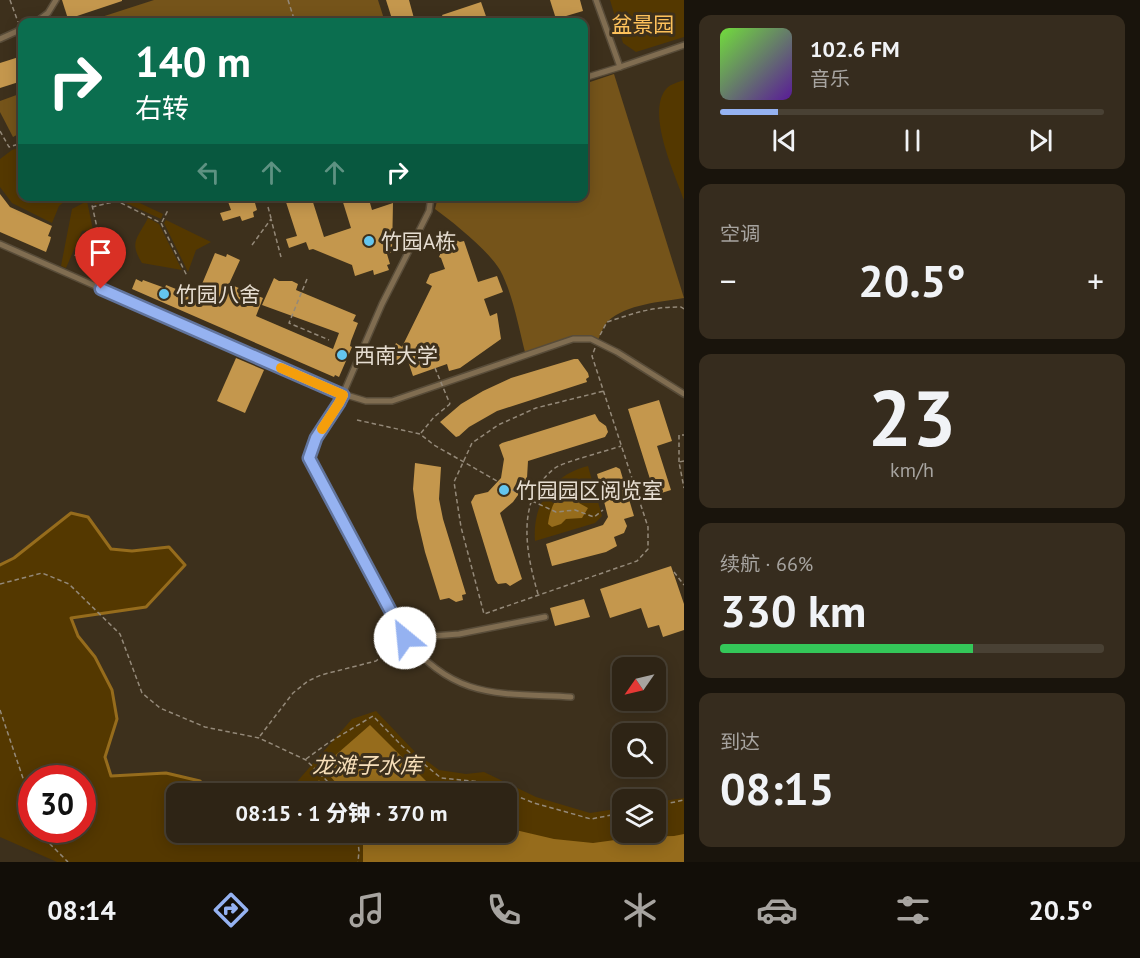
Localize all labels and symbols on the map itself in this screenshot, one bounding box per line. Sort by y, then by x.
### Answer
park label: 盆景园 [612,11,675,38]
pin [75,227,126,289]
place label: 竹园A栋 [381,228,456,255]
marker: 竹园A栋 [362,234,376,248]
place label: 竹园八舍 [176,281,260,308]
marker: 竹园八舍 [157,287,171,301]
place label: 西南大学 [354,342,438,369]
marker: 西南大学 [335,348,349,362]
place label: 竹园园区阅览室 [516,477,663,504]
marker: 竹园园区阅览室 [497,483,511,497]
position arrow [373,606,437,670]
north arrow [612,657,666,711]
water label: 龙滩子水库 [312,751,426,779]
speed limit sign: 30 [18,765,96,843]

